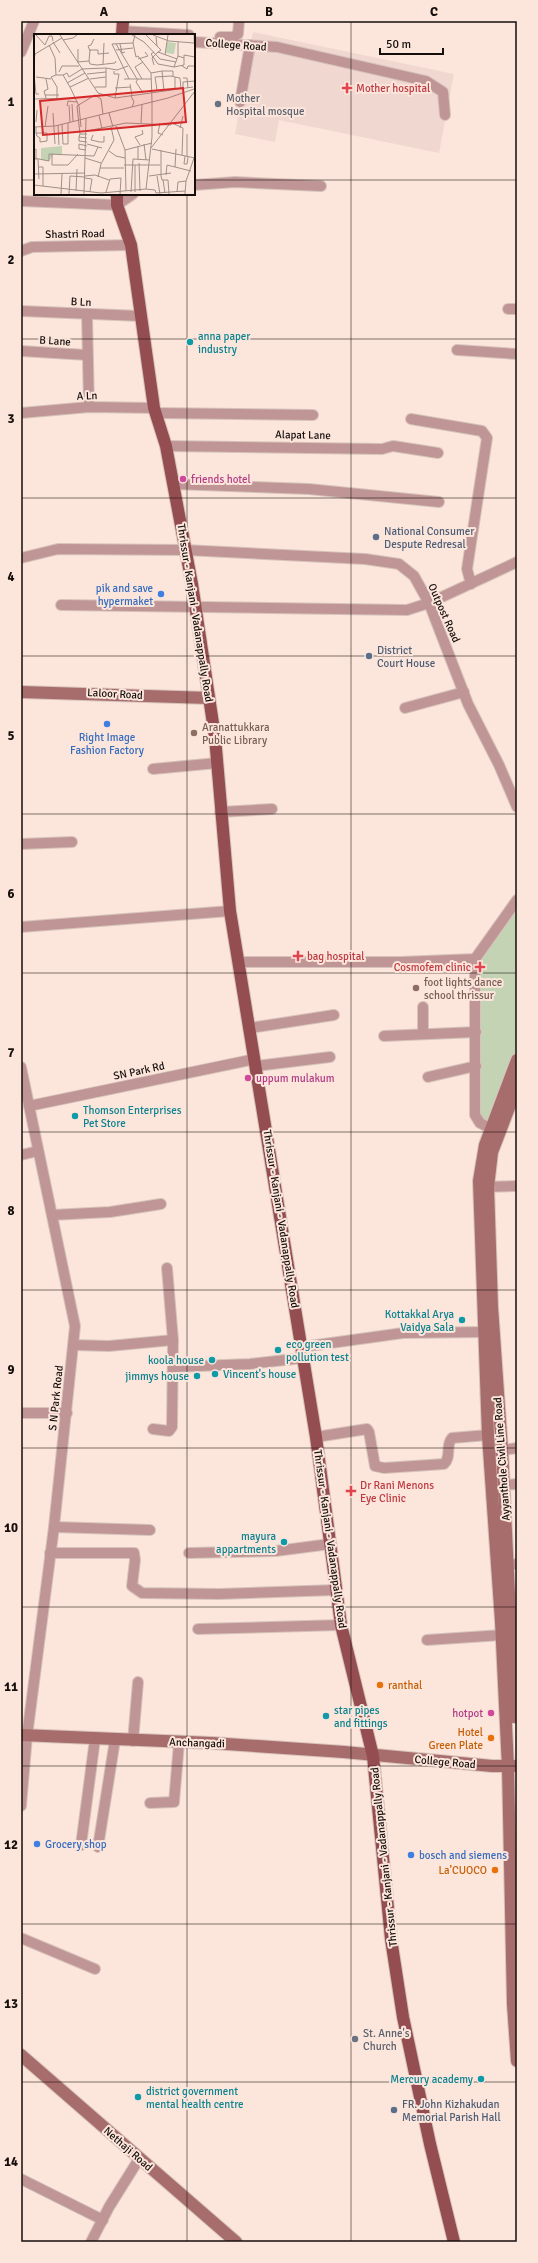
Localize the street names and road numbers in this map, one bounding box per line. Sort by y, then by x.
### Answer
street label: College Road [205,36,267,54]
street label: Shastri Road [45,227,105,241]
street label: B Ln [70,295,92,309]
street label: B Lane [39,333,71,349]
street label: A Ln [76,389,98,403]
street label: Alapat Lane [275,428,331,442]
street label: Thrissur - Kanjani - Vadanappally Road [174,523,216,703]
street label: Outpost Road [425,581,463,645]
street label: Laloor Road [87,686,143,702]
street label: SN Park Rd [112,1059,166,1083]
street label: Thrissur - Kanjani - Vadanappally Road [260,1129,302,1309]
street label: S N Park Road [46,1365,66,1431]
street label: Ayyanthole Civil Line Road [491,1397,513,1521]
street label: Thrissur - Kanjani - Vadanappally Road [311,1449,349,1629]
street label: Anchangadi [169,1736,225,1750]
street label: College Road [414,1753,476,1771]
street label: Thrissur - Kanjani - Vadanappally Road [368,1766,400,1947]
street label: Nethaji Road [101,2124,155,2174]

